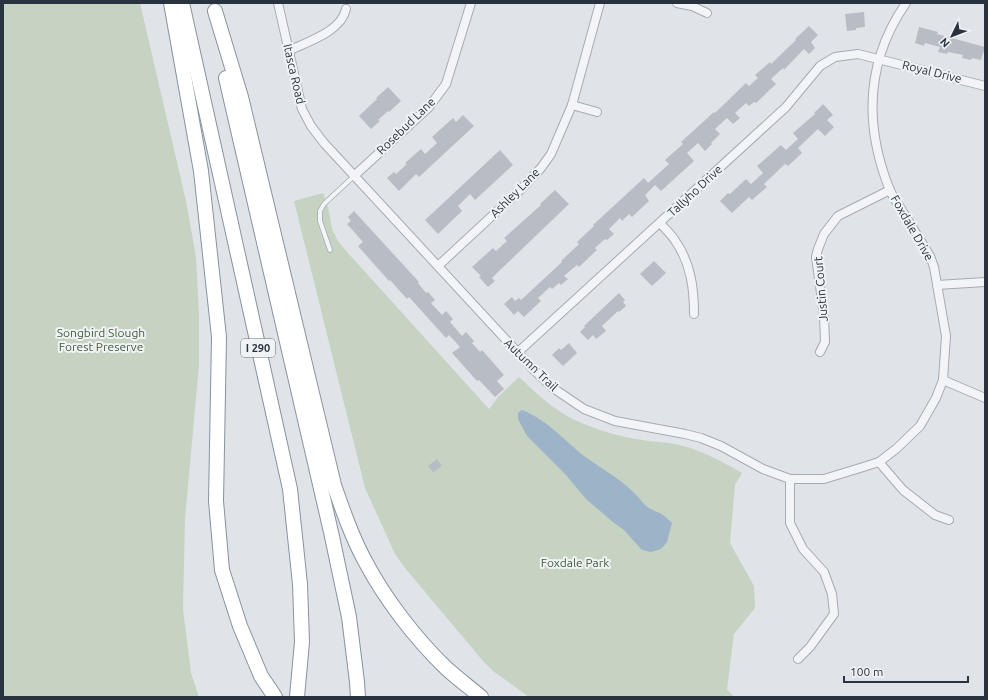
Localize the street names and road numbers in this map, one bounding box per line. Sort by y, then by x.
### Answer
street label: Itasca Road [281,43,308,105]
street label: Royal Drive [901,58,963,85]
street label: Rosebud Lane [374,95,437,157]
street label: Tallyho Drive [665,162,724,219]
street label: Ashley Lane [487,165,542,220]
street label: Foxdale Drive [889,193,936,263]
street label: Justin Court [811,255,830,322]
street label: Autumn Trail [502,336,561,393]
road number: I 290 [241,339,275,357]

